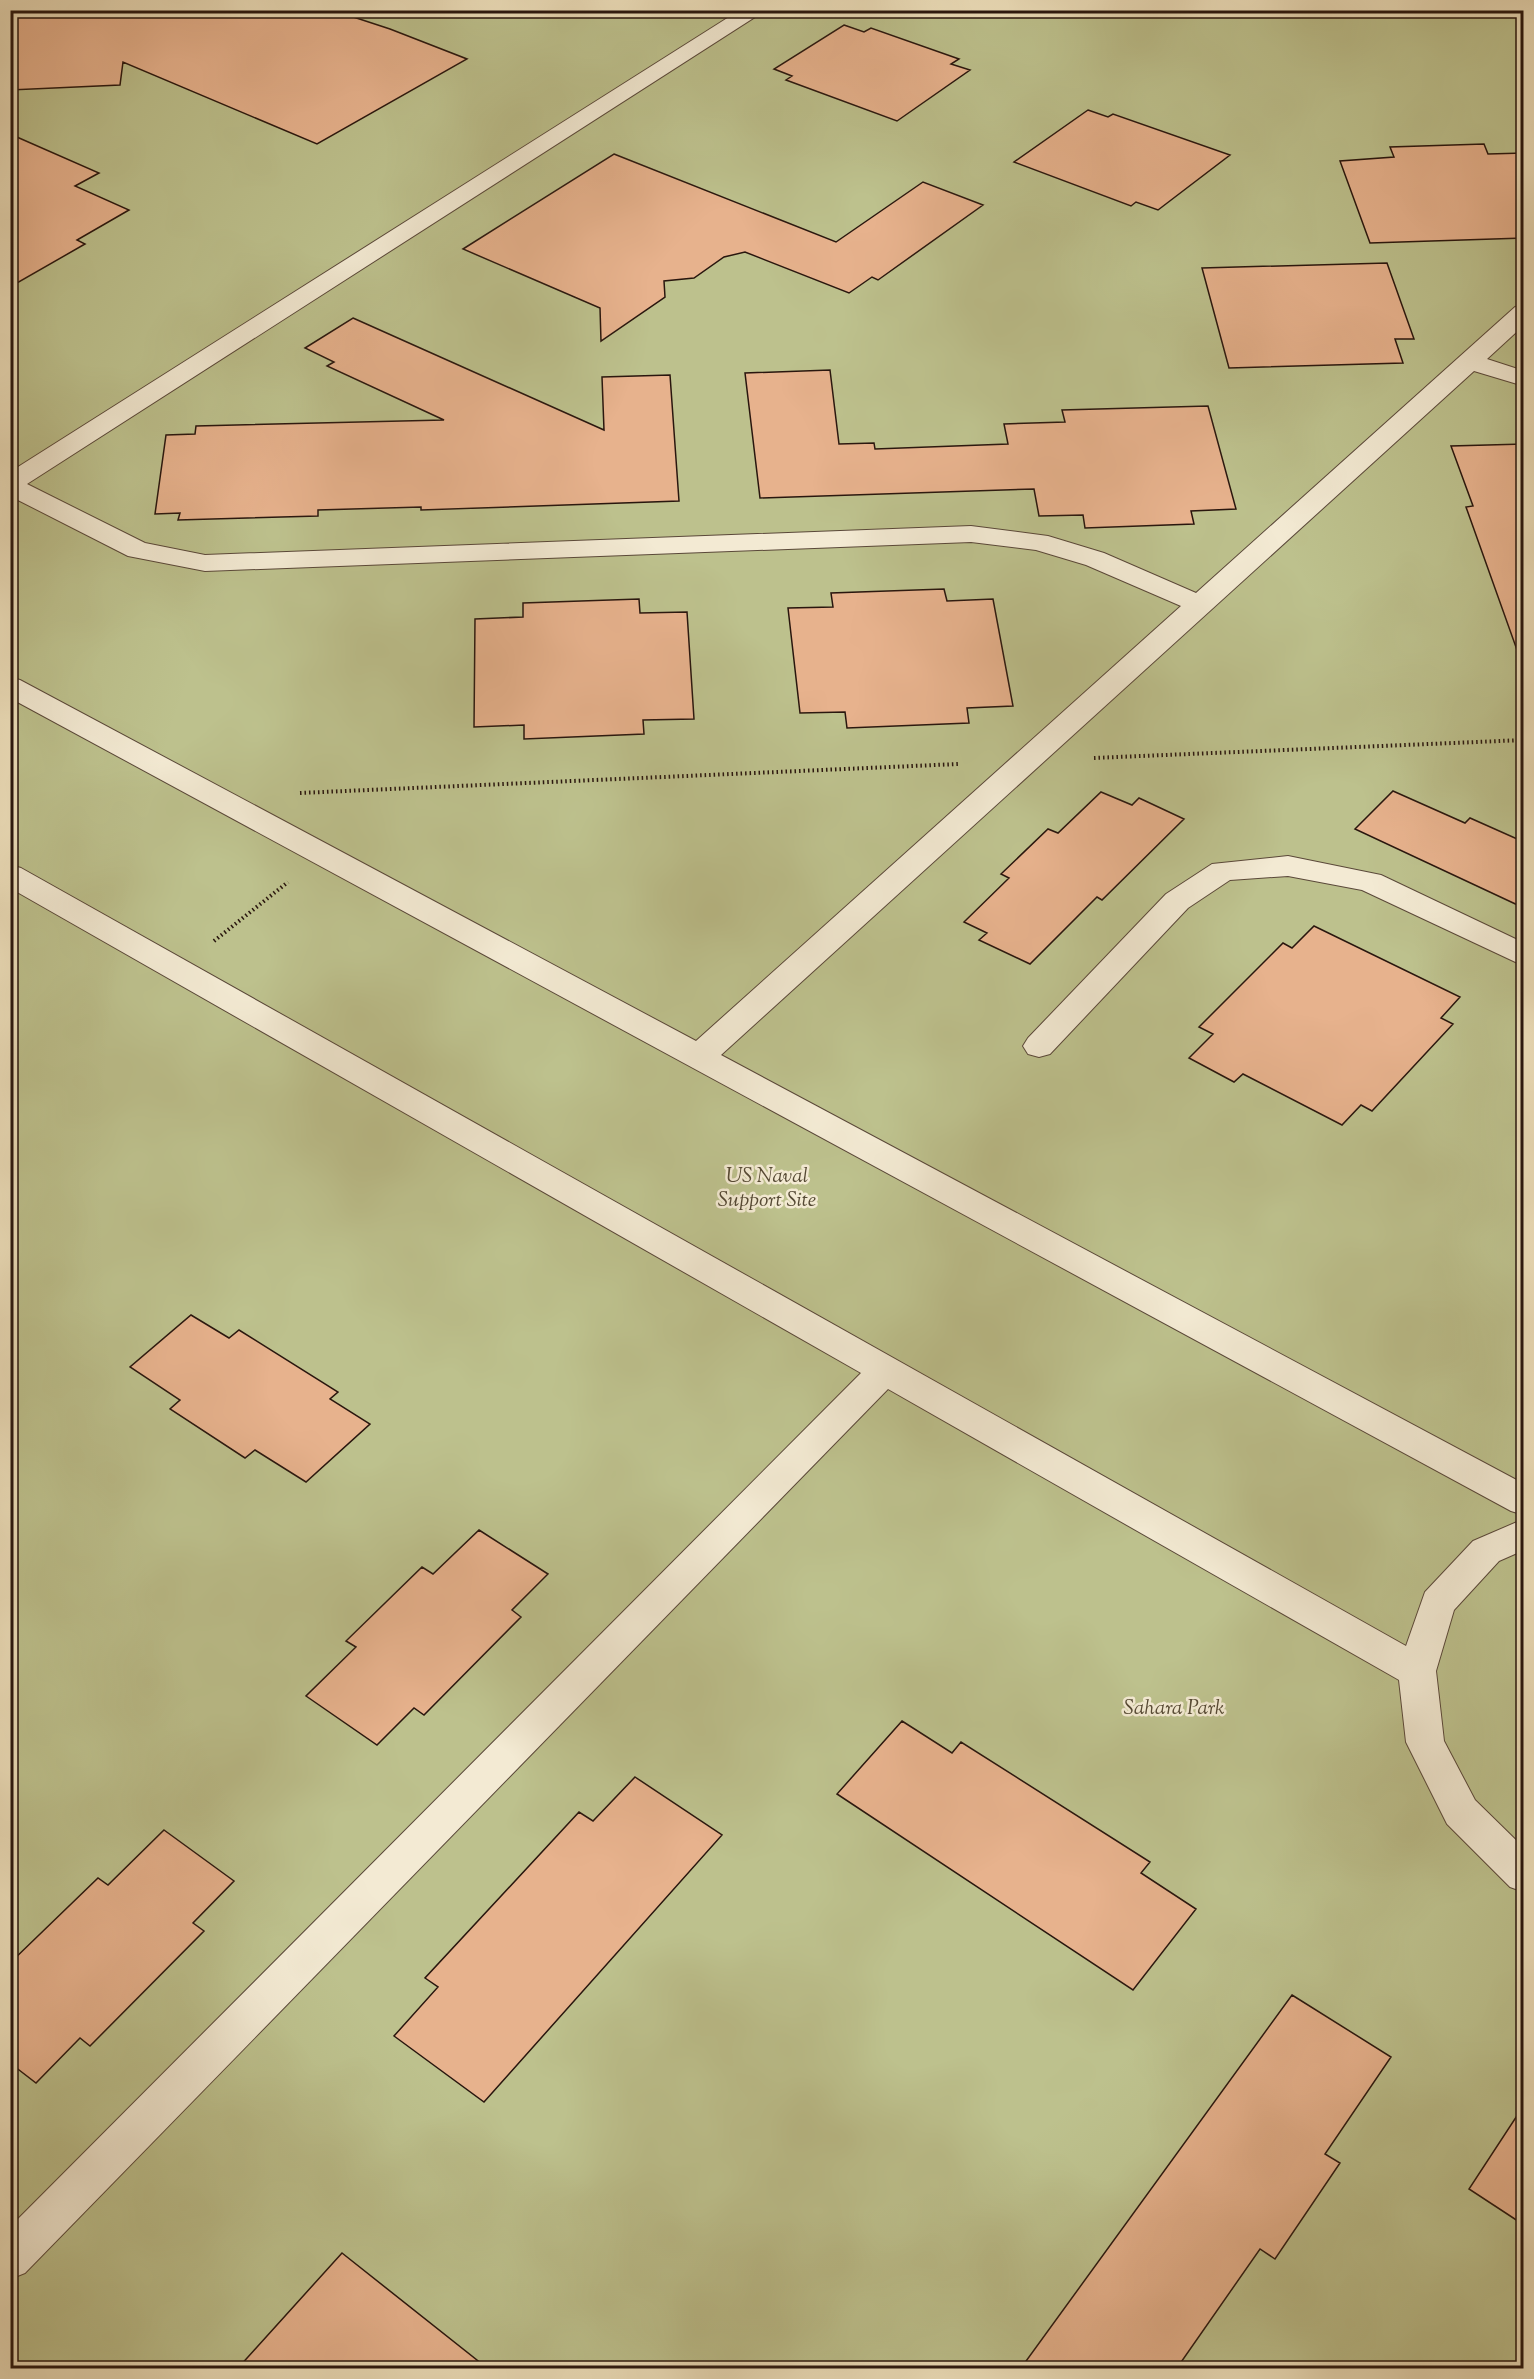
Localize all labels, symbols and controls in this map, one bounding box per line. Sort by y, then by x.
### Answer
park label: US Naval Support Site [718,1162,816,1216]
park label: Sahara Park [1124,1694,1225,1724]

